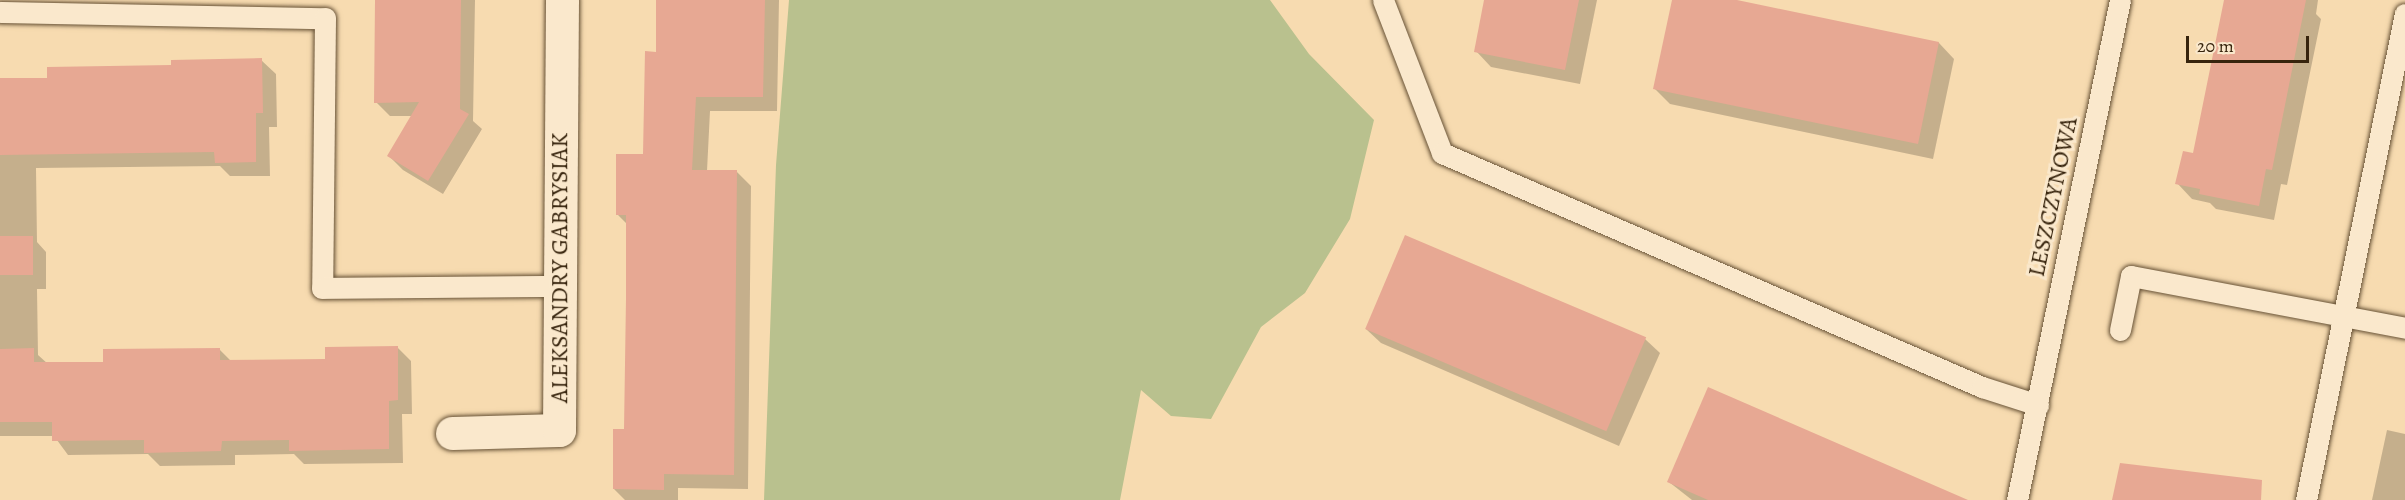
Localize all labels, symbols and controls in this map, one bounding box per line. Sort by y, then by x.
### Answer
scale bar [2189,24,2312,62]
text: 20 m [2197,34,2234,58]
street label: LESZCZYNOWA [2022,115,2084,279]
street label: ALEKSANDRY GABRYSIAK [546,133,574,403]

